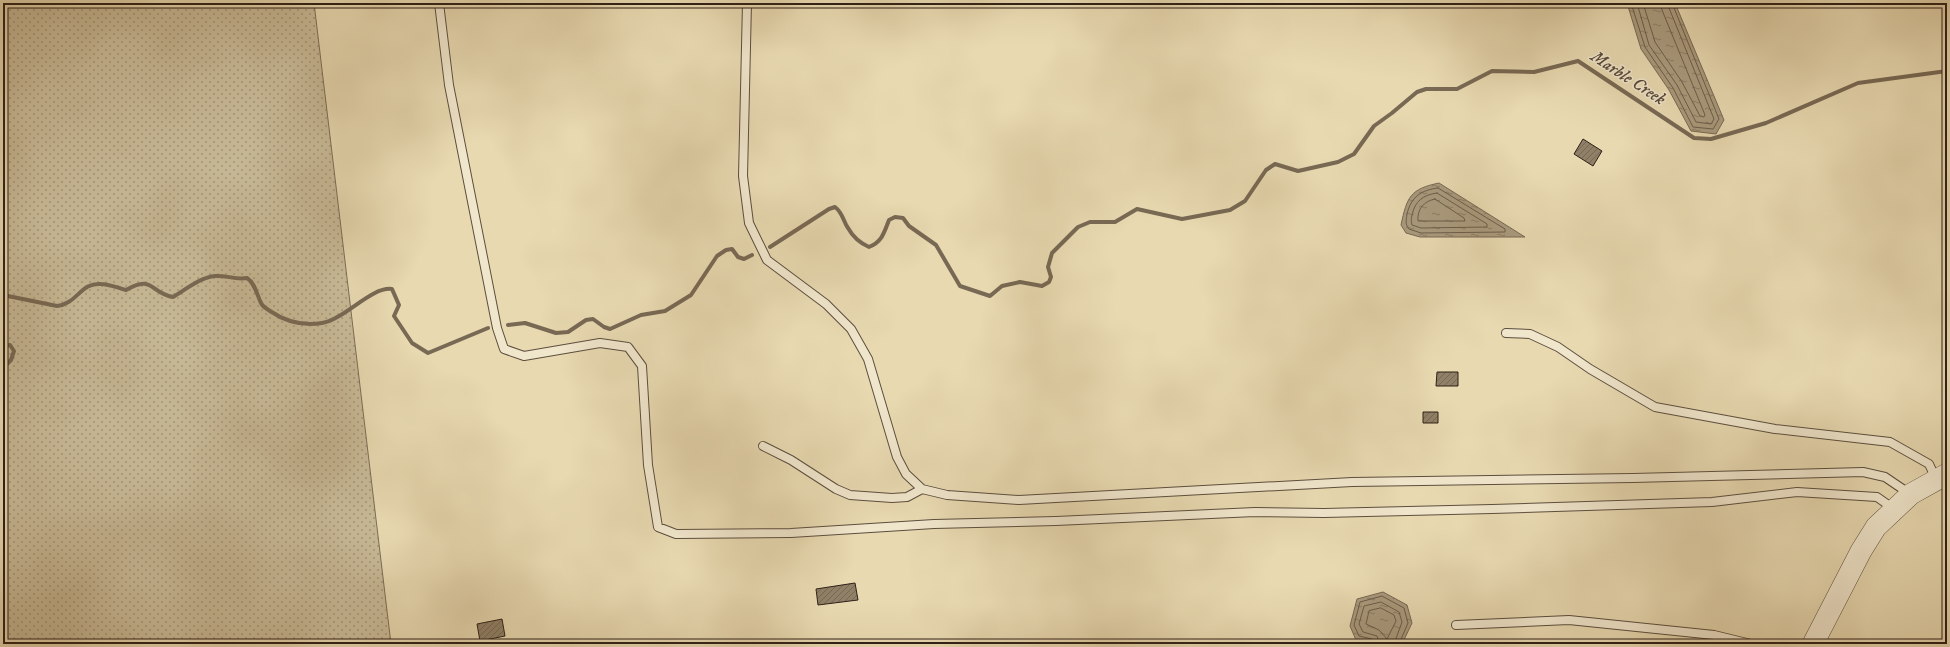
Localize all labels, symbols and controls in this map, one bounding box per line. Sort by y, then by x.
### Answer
water label: Marble Creek [1586,45,1670,111]

